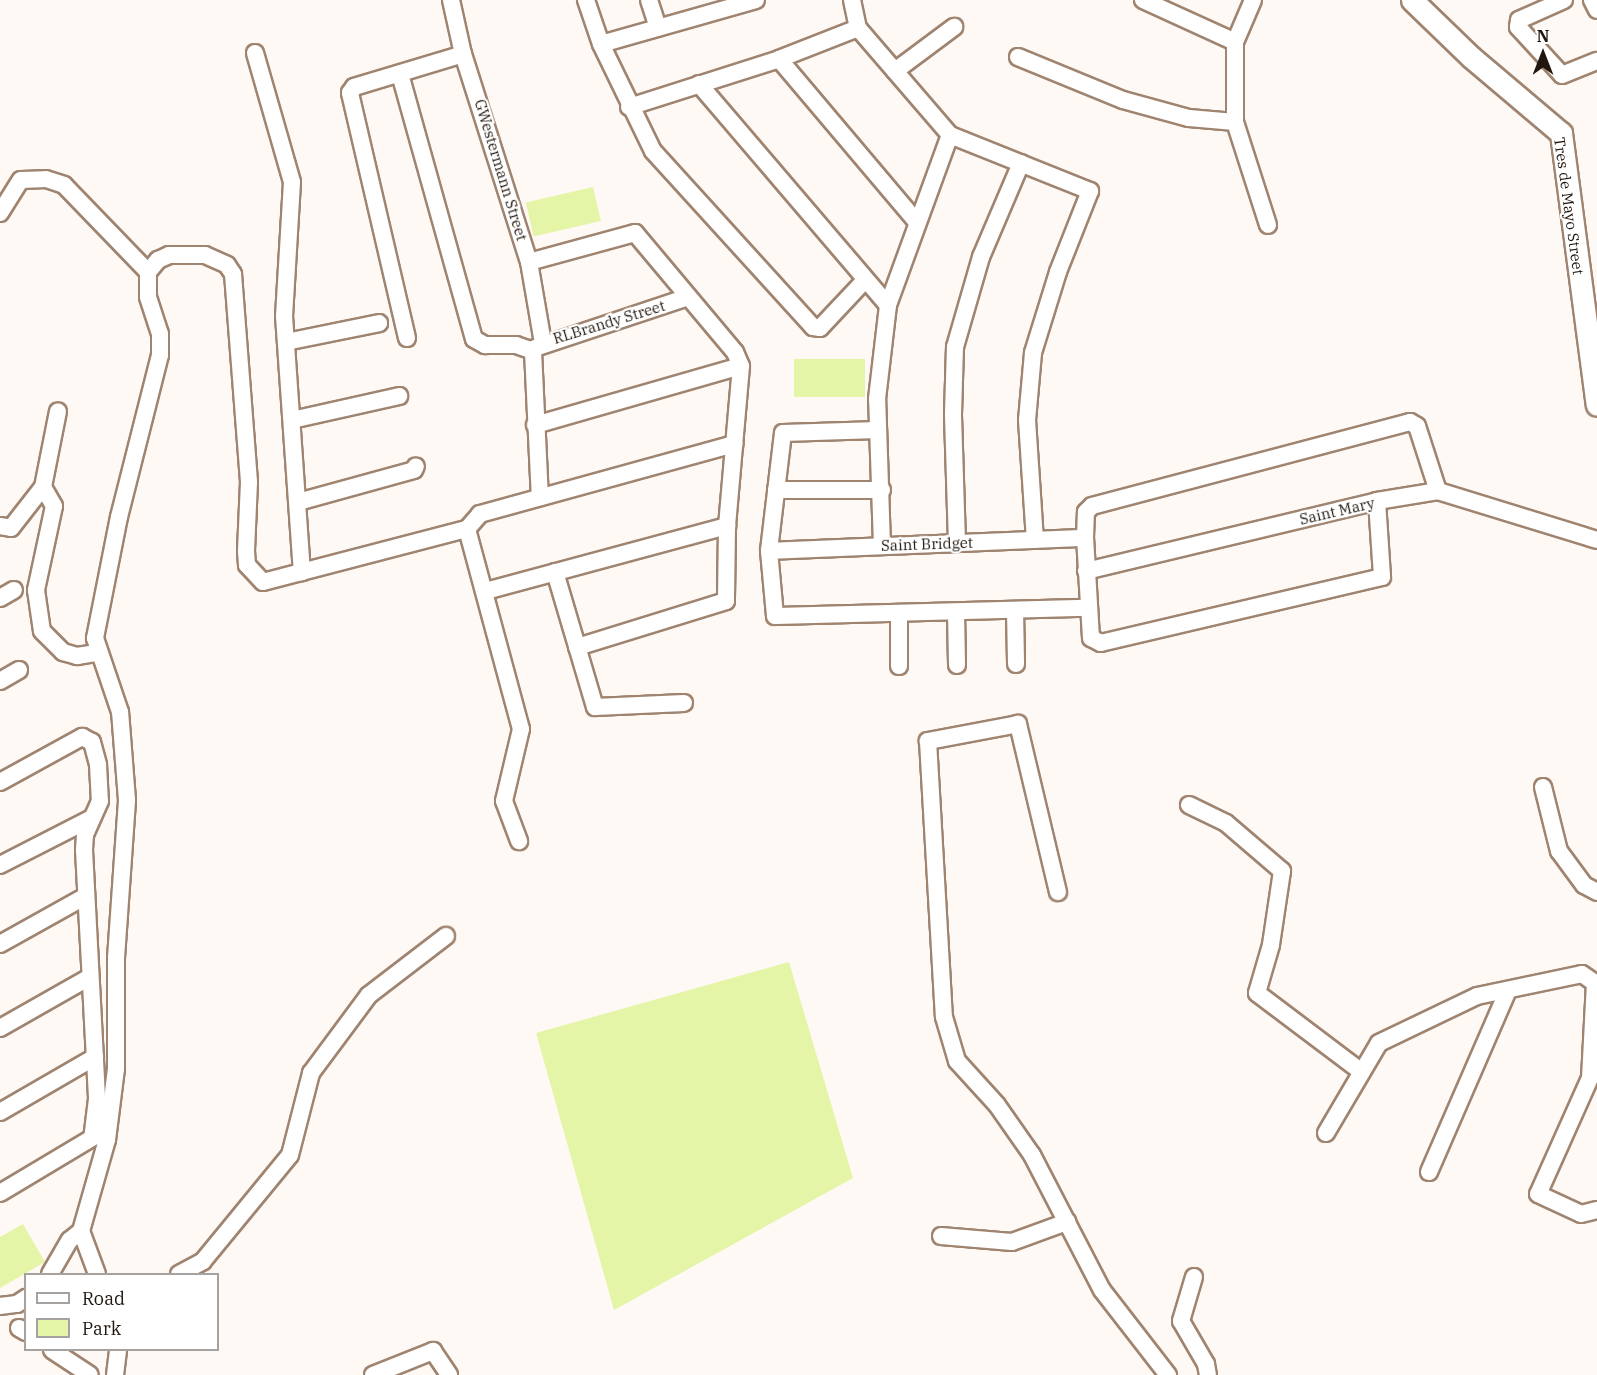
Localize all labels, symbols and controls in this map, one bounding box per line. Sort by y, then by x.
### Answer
north arrow [1513,24,1573,84]
text: N [1537,26,1549,46]
street label: GWestermann Street [471,97,531,243]
street label: Tres de Mayo Street [1550,136,1588,276]
street label: RLBrandy Street [551,296,667,348]
street label: Saint Mary [1298,494,1376,528]
street label: Saint Bridget [881,533,973,555]
legend [24,1273,219,1351]
text: Road [82,1287,125,1310]
text: Park [82,1317,121,1340]

